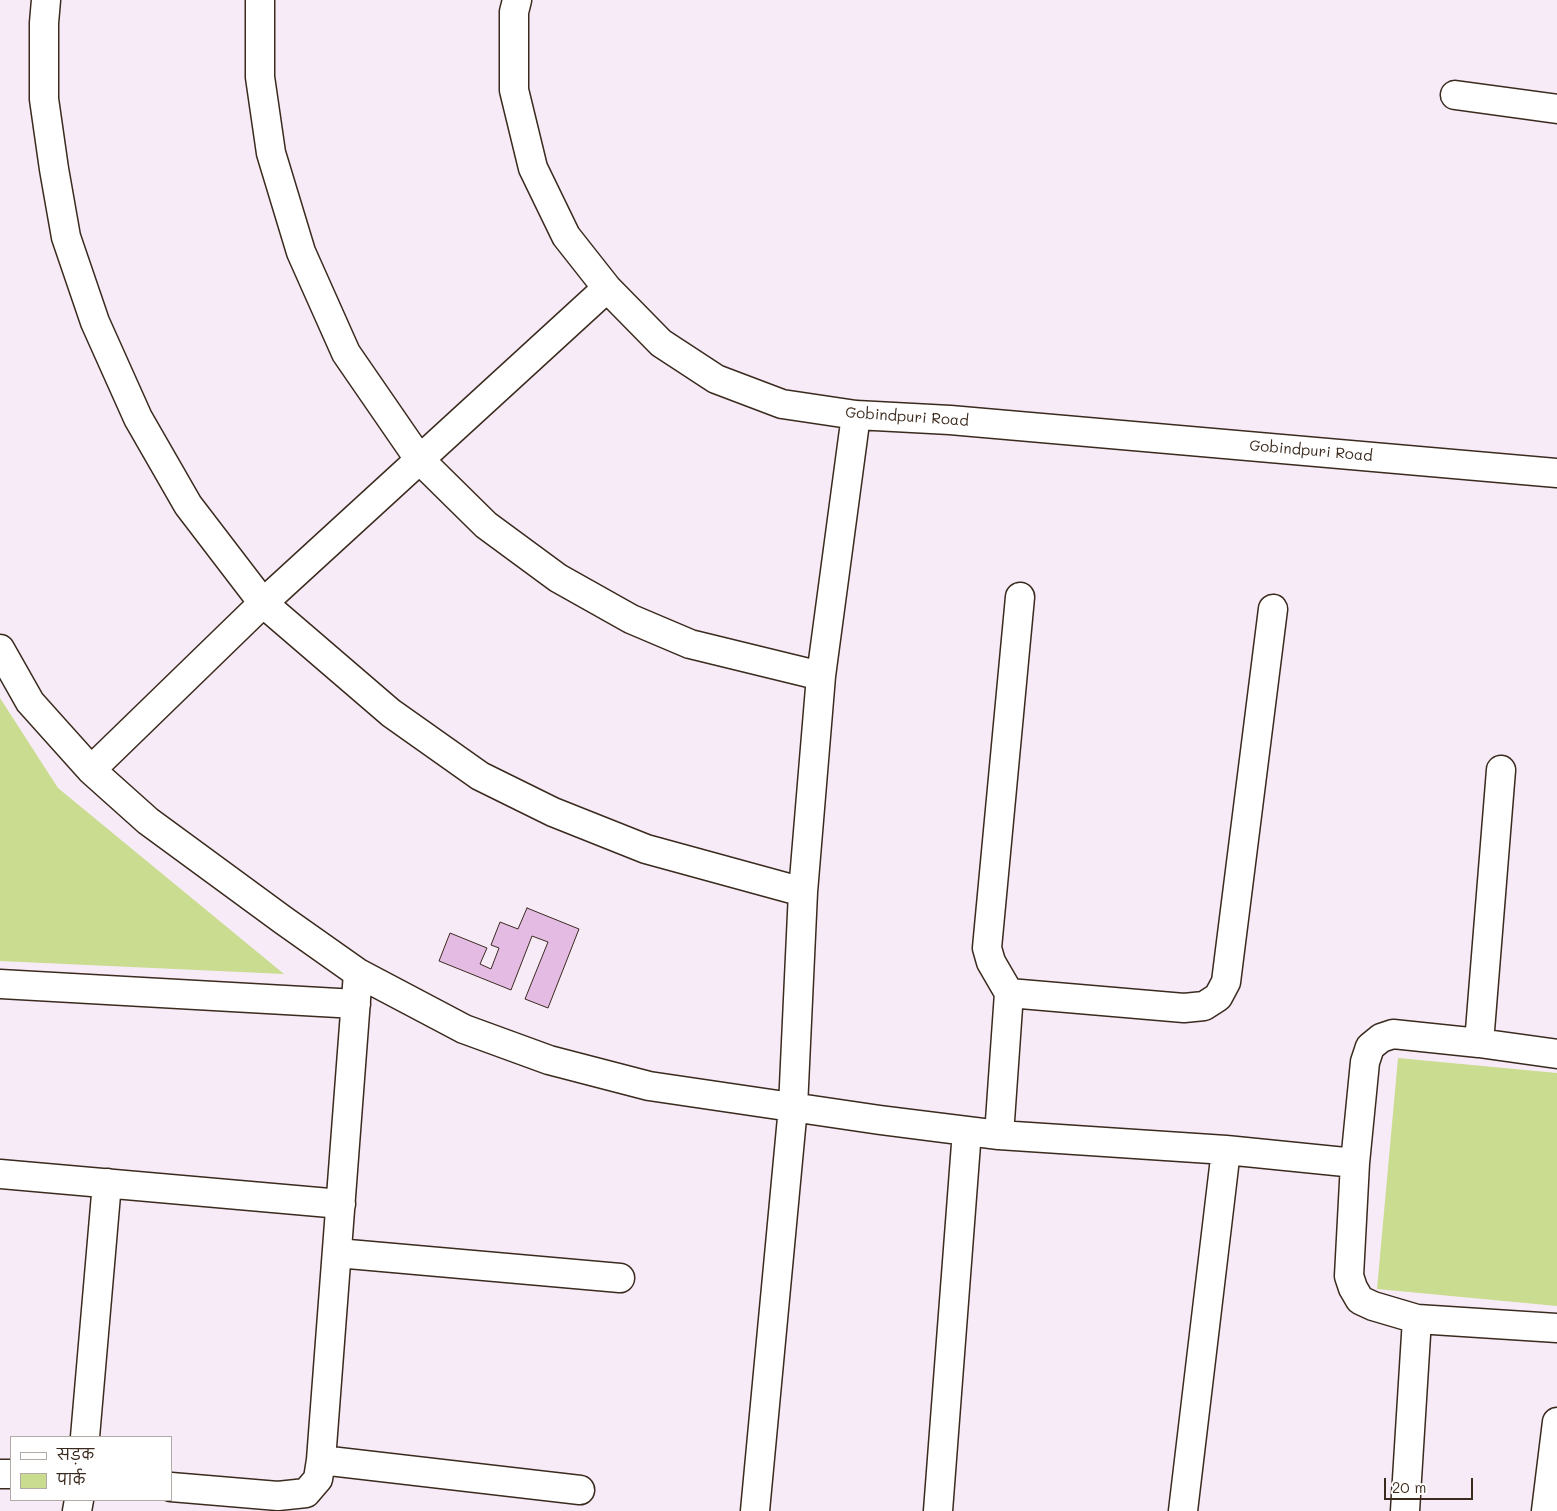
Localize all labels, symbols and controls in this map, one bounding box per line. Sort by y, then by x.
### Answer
street label: Gobindpuri Road [845,404,969,430]
street label: Gobindpuri Road [1249,437,1373,465]
legend [10,1436,172,1501]
text: सड़क [57,1444,94,1464]
scale bar [1387,1468,1476,1500]
text: पार्क [57,1469,85,1489]
text: 20 m [1392,1477,1426,1497]

